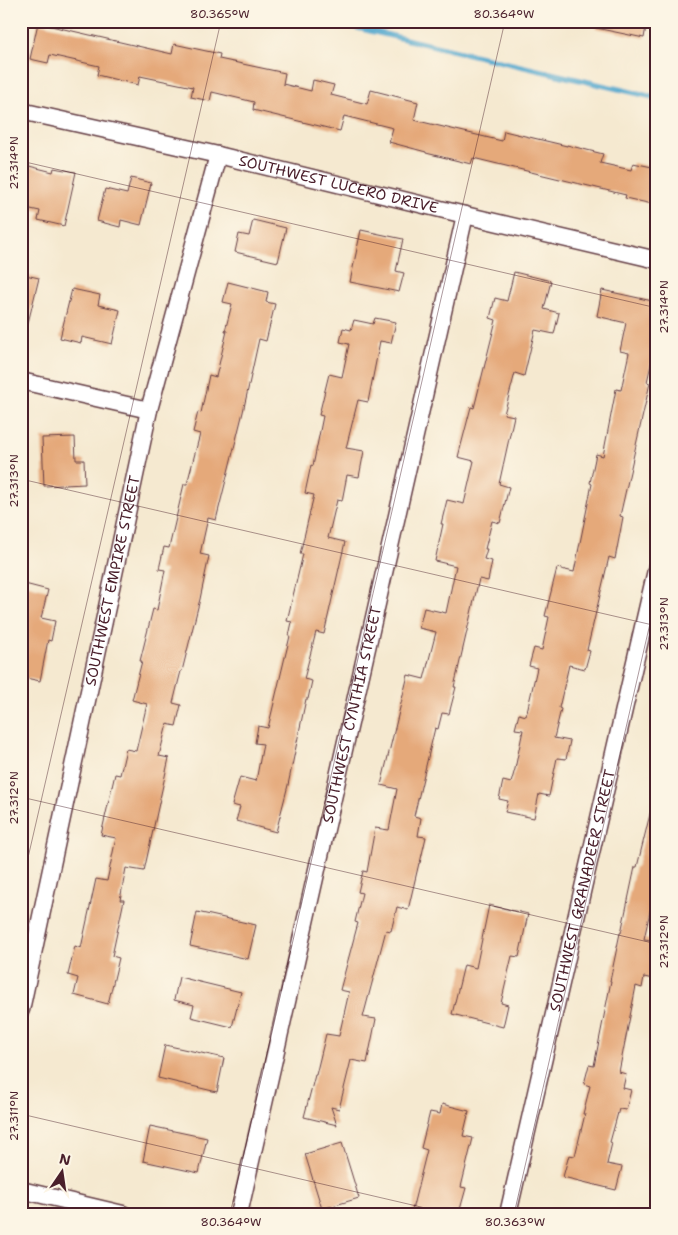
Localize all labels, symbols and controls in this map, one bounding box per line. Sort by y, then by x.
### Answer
text: 80.365°W [190,6,250,22]
text: 80.364°W [474,6,534,22]
text: 27.314°N [6,136,22,190]
street label: SOUTHWEST LUCERO DRIVE [237,150,441,218]
text: 27.314°N [656,280,672,334]
text: 27.313°N [6,454,22,508]
street label: SOUTHWEST EMPIRE STREET [80,474,145,688]
text: 27.313°N [656,597,672,651]
street label: SOUTHWEST CYNTHIA STREET [318,604,386,825]
street label: SOUTHWEST GRANADEER STREET [545,767,620,1013]
text: 27.312°N [6,771,22,825]
text: 27.312°N [656,915,672,969]
text: 27.311°N [6,1091,22,1141]
north arrow [38,1148,88,1198]
text: N [57,1149,72,1169]
text: 80.364°W [201,1214,261,1230]
text: 80.363°W [485,1214,545,1230]

